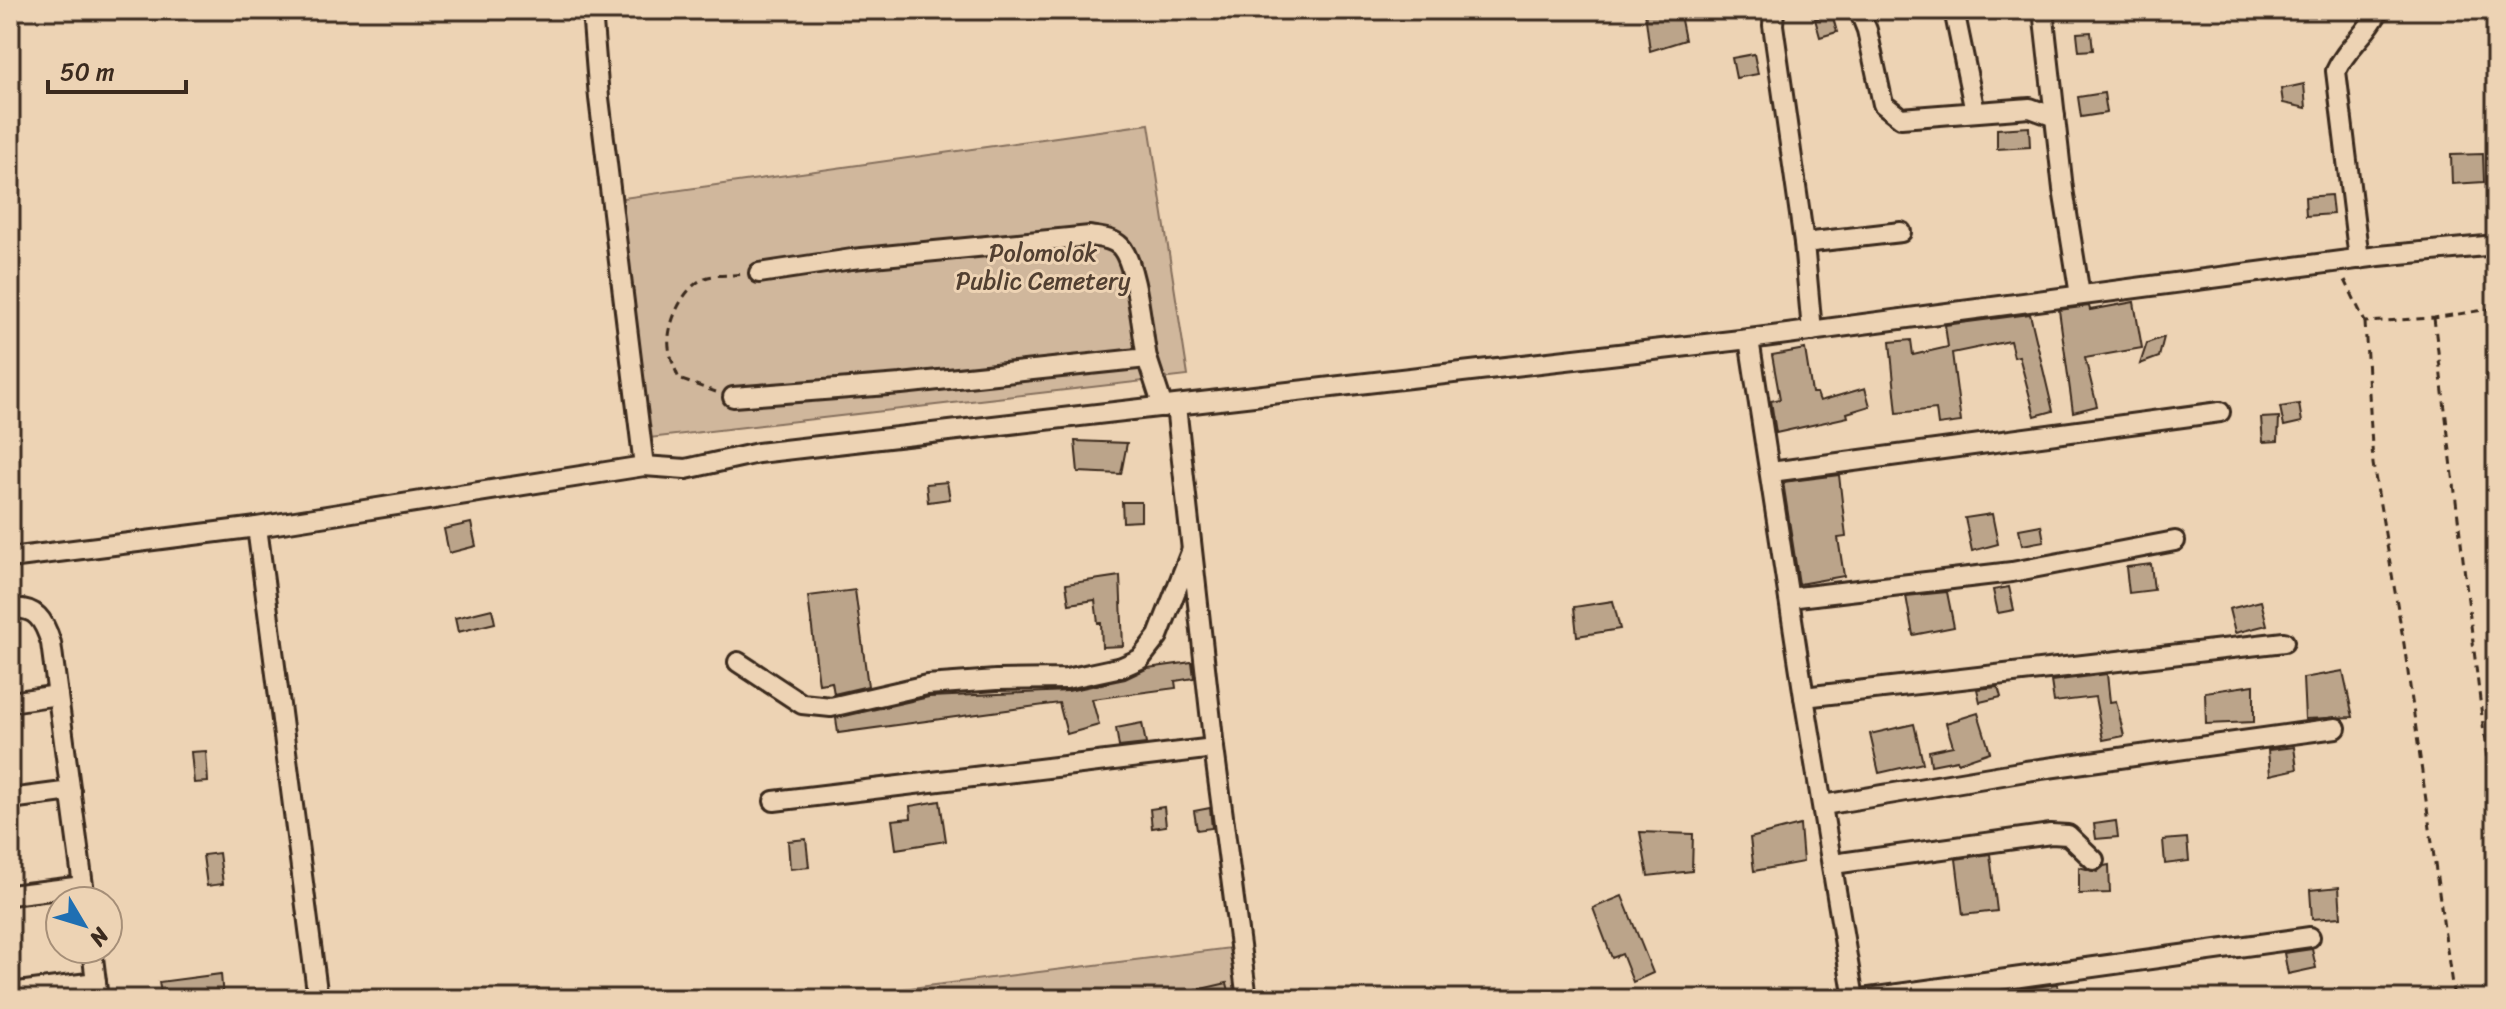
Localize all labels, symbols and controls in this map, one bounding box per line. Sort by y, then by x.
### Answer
scale bar [48,44,186,94]
text: 50 m [60,51,115,93]
park label: Polomolok Public Cemetery [956,232,1131,302]
north arrow [44,885,124,965]
text: N [79,918,120,956]

